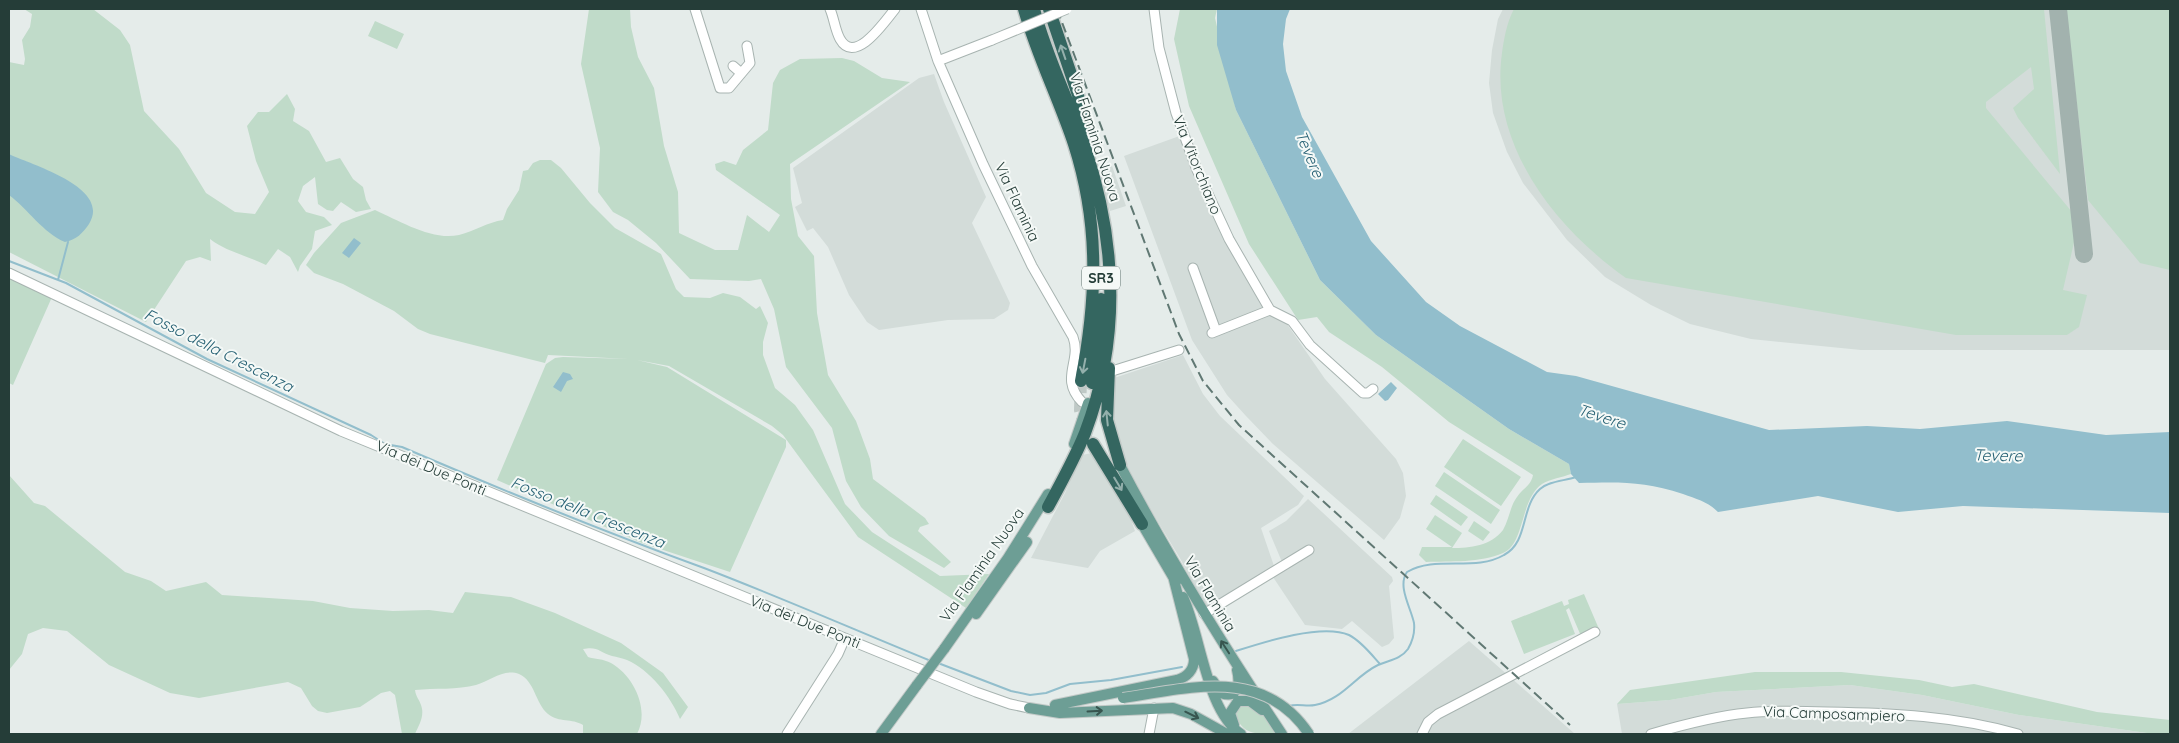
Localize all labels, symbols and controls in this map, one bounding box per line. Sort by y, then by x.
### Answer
one-way arrow [1058,44,1067,60]
street label: Via Flaminia Nuova [1066,70,1125,204]
street label: Via Vitorchiano [1169,112,1226,217]
water label: Tevere [1291,128,1329,181]
street label: Via Flaminia [991,159,1044,244]
road number: SR3 [1082,266,1120,290]
water label: Fosso della Crescenza [141,304,298,397]
one-way arrow [1079,357,1088,373]
water label: Tevere [1576,399,1629,433]
one-way arrow [1102,410,1112,426]
street label: Via dei Due Ponti [373,436,489,499]
water label: Tevere [1973,445,2024,465]
water label: Fosso della Crescenza [508,472,669,553]
one-way arrow [1113,476,1123,490]
street label: Via Flaminia Nuova [935,504,1028,625]
street label: Via Flaminia [1180,552,1241,635]
street label: Via dei Due Ponti [747,591,863,652]
one-way arrow [1220,640,1230,654]
street label: Via Camposampiero [1763,702,1905,725]
one-way arrow [1086,706,1102,715]
one-way arrow [1184,711,1199,720]

